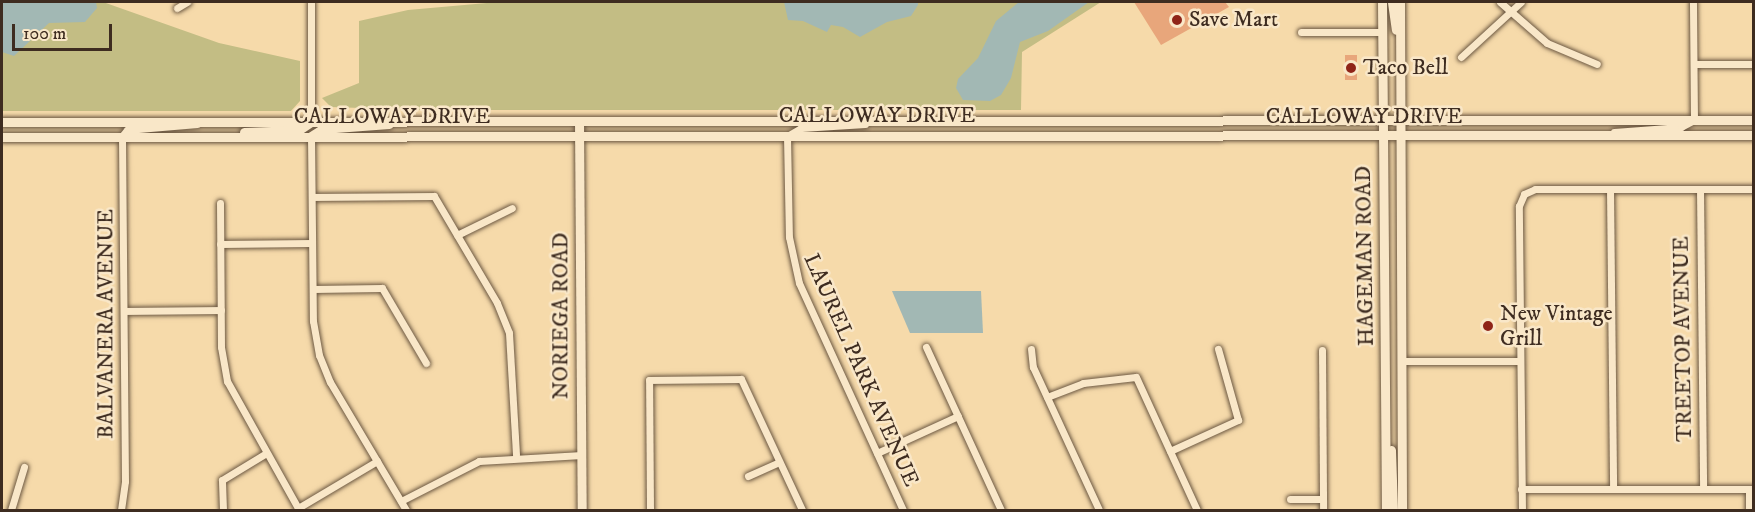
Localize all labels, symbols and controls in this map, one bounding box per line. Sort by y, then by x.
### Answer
place label: Save Mart [1189,7,1278,33]
scale bar [15,12,116,50]
marker: Save Mart [1170,13,1184,27]
text: 100 m [23,23,66,45]
place label: Taco Bell [1363,55,1448,81]
marker: Taco Bell [1344,61,1358,75]
street label: CALLOWAY DRIVE [779,103,975,129]
street label: CALLOWAY DRIVE [294,104,490,130]
street label: CALLOWAY DRIVE [1266,104,1462,130]
street label: HAGEMAN ROAD [1350,166,1380,346]
street label: BALVANERA AVENUE [93,209,119,439]
street label: NORIEGA ROAD [548,233,574,399]
street label: TREETOP AVENUE [1668,236,1698,442]
street label: LAUREL PARK AVENUE [798,249,924,491]
place label: New Vintage Grill [1500,300,1613,352]
marker: New Vintage Grill [1481,319,1495,333]

